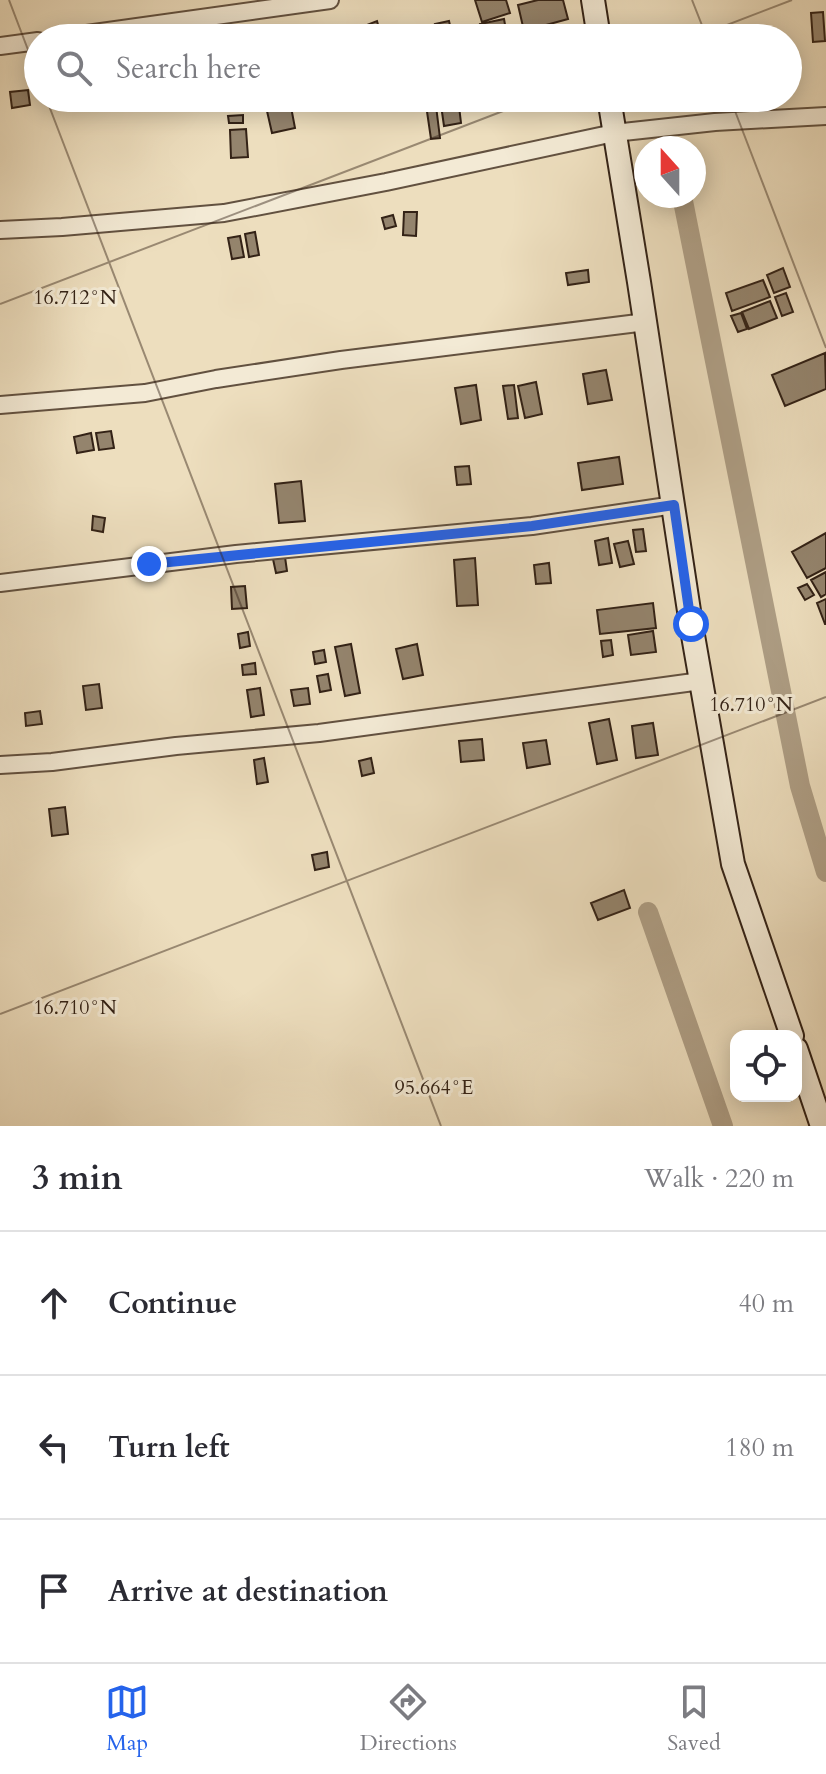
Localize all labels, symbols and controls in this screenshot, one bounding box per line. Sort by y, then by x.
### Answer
search box [24,24,802,112]
icon: search [52,46,96,90]
text: Search here [116,48,261,89]
north arrow [634,136,706,208]
text: 16.712°N [33,284,117,311]
route end [131,546,167,582]
route start [673,606,709,642]
text: 16.710°N [709,691,793,718]
text: 16.710°N [33,994,117,1021]
map controls [730,1030,802,1102]
button: locate [730,1030,802,1102]
text: 95.664°E [395,1074,473,1101]
text: 3 min [32,1155,123,1201]
text: Walk · 220 m [644,1161,794,1196]
icon: ahead [32,1281,76,1325]
text: Continue [108,1283,237,1324]
text: 40 m [738,1286,794,1321]
icon: left [32,1425,76,1469]
text: Turn left [108,1427,230,1468]
text: 180 m [725,1430,794,1465]
icon: arrive [32,1569,76,1613]
text: Arrive at destination [108,1571,388,1612]
tab: Map [105,1680,149,1758]
tab: Directions [360,1680,457,1758]
tab: Saved [667,1680,721,1758]

